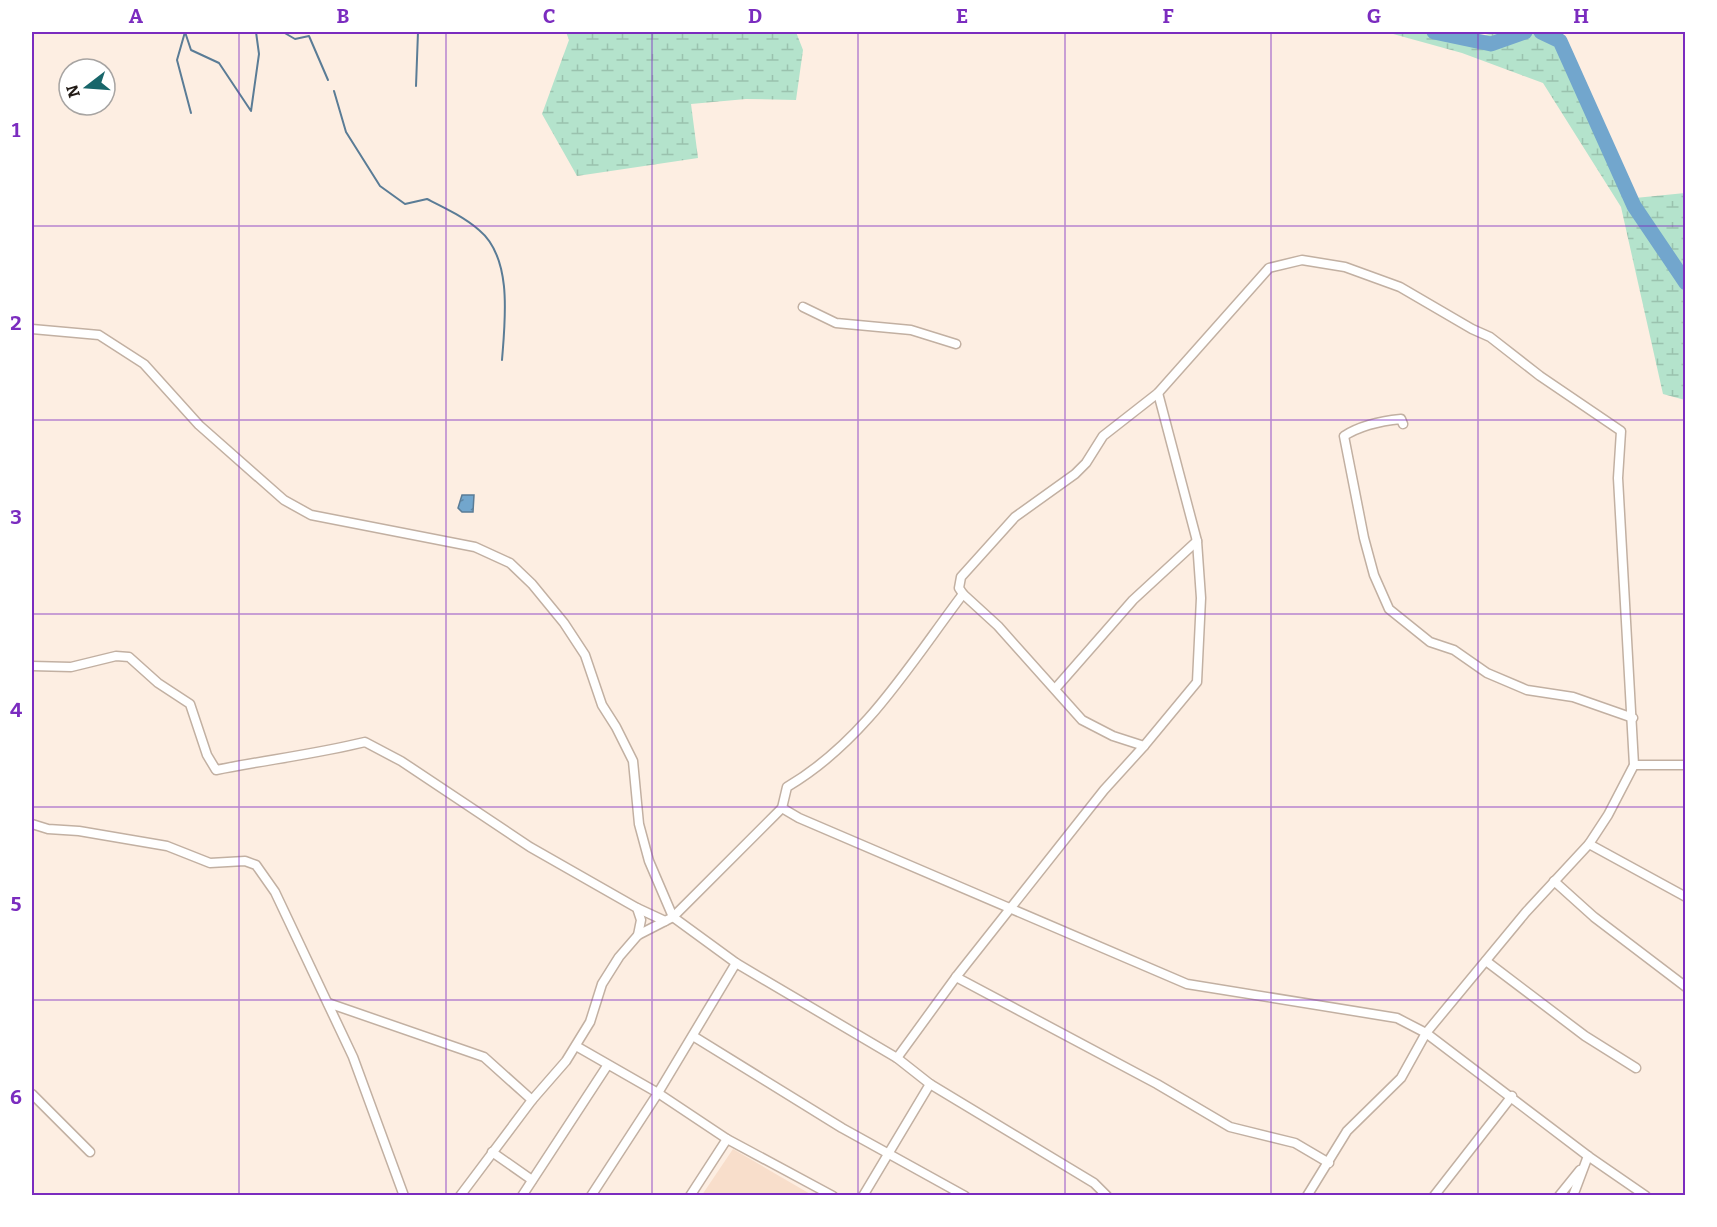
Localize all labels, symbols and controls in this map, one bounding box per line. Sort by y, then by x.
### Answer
text: A [129,4,144,28]
text: B [337,4,350,28]
text: C [543,4,555,28]
text: D [748,4,762,28]
text: E [956,4,968,28]
text: F [1162,4,1174,28]
text: G [1367,4,1381,28]
text: H [1573,4,1589,28]
north arrow [57,57,117,117]
text: N [62,83,84,100]
text: 1 [12,118,21,142]
text: 2 [10,311,22,335]
text: 3 [10,505,22,529]
text: 4 [10,698,22,722]
text: 5 [11,892,22,916]
text: 6 [10,1085,22,1109]

